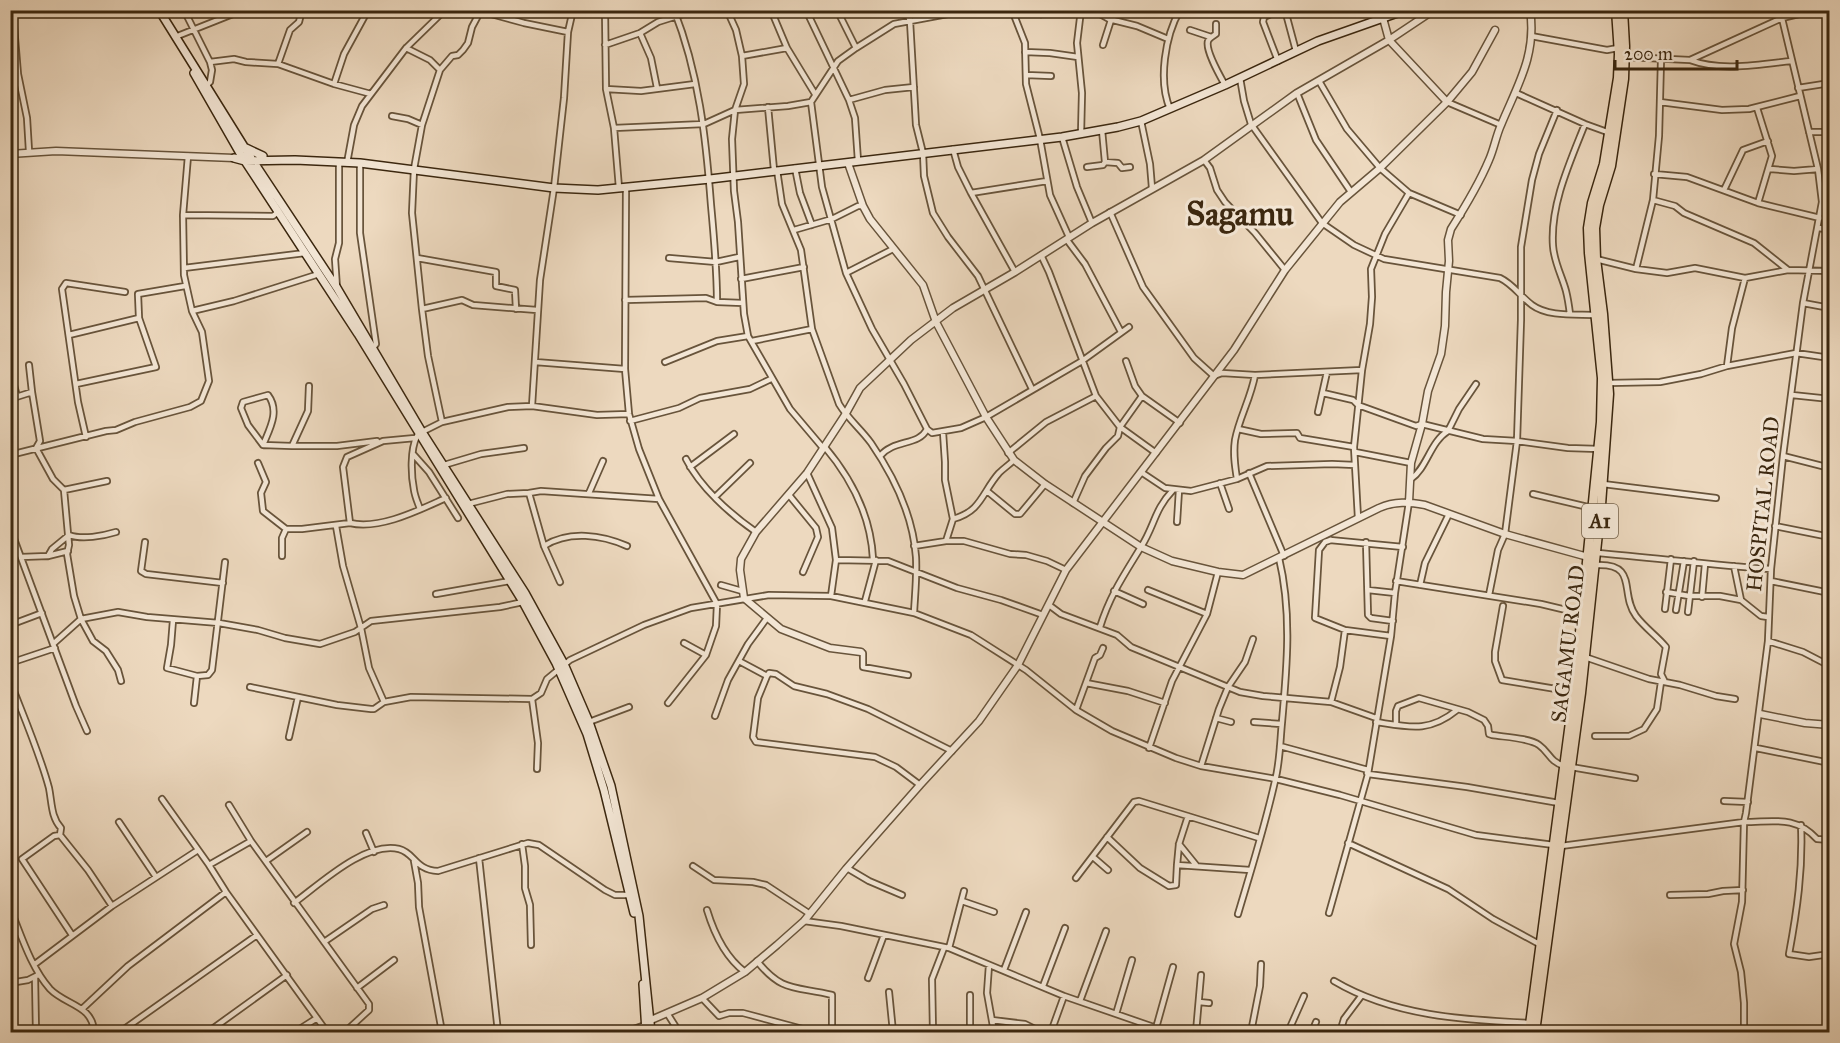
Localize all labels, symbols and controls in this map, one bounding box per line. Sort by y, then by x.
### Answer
scale bar [1615,33,1736,71]
text: 200 m [1624,43,1673,65]
district label: Sagamu [1186,194,1294,234]
street label: HOSPITAL ROAD [1741,415,1785,593]
road number: A1 [1582,504,1618,538]
street label: SAGAMU ROAD [1545,564,1591,724]

